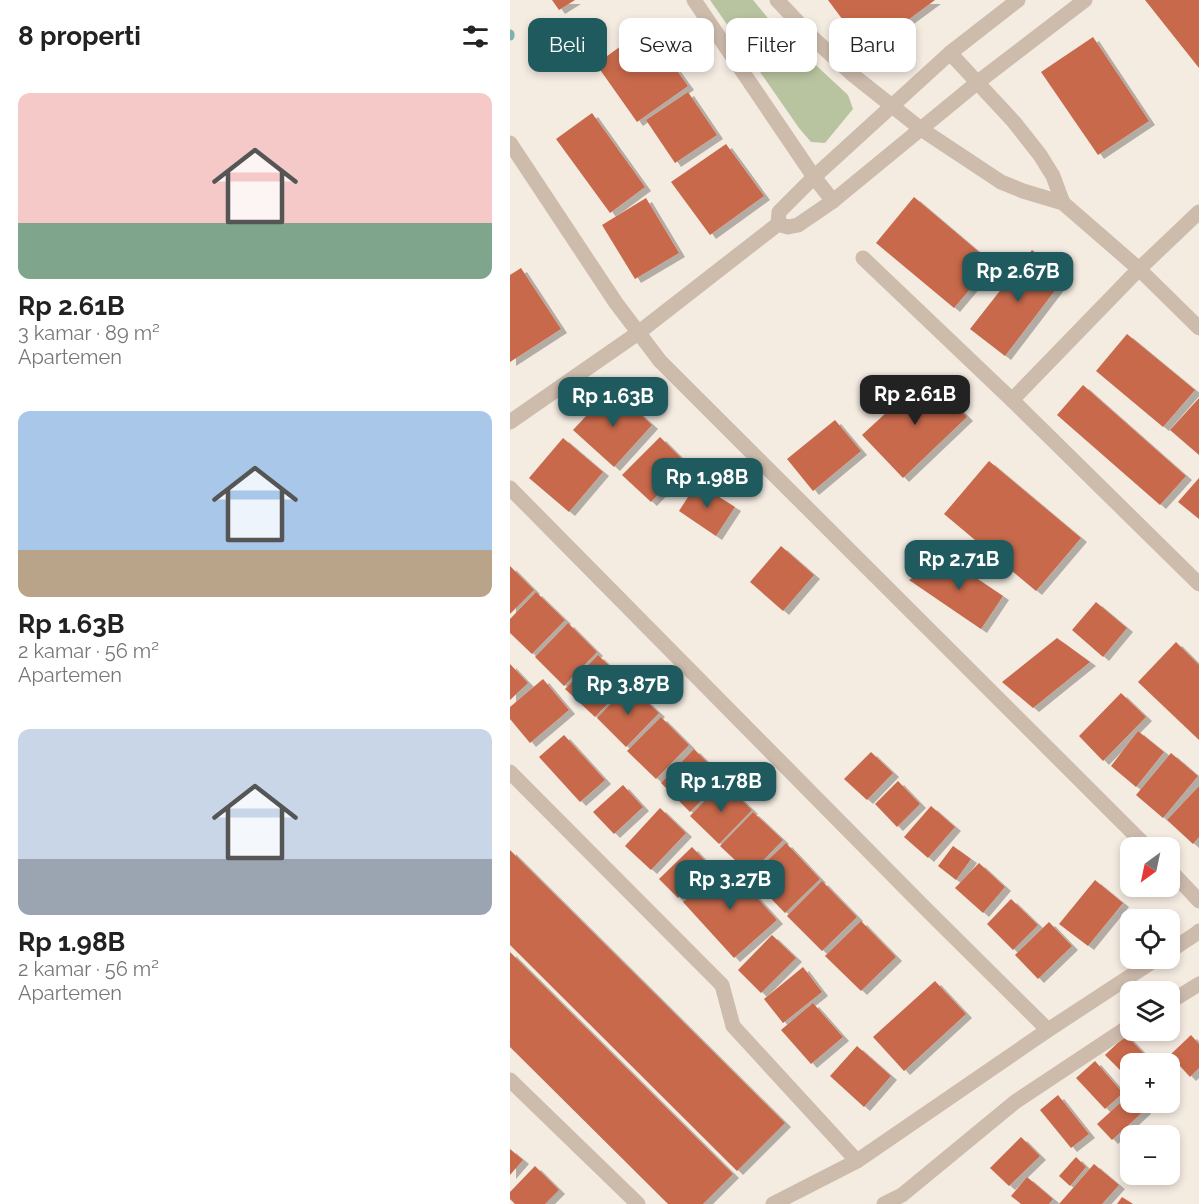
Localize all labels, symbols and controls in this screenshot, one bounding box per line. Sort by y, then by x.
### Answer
chip: Beli [528,18,607,72]
chip: Sewa [619,18,714,72]
chip: Filter [726,18,817,72]
chip: Baru [829,18,916,72]
icon: filters [459,20,492,53]
text: 8 properti [18,21,141,51]
icon: home [201,132,309,240]
pin: Rp 2.67B [956,252,1080,303]
text: Rp 2.67B [976,259,1060,283]
text: Rp 2.61B [18,291,125,321]
text: 3 kamar · 89 m² [18,321,160,345]
text: Apartemen [18,345,122,369]
pin: Rp 2.61B [853,375,977,426]
pin: Rp 1.63B [551,377,675,428]
text: Rp 2.61B [874,382,956,406]
text: Rp 1.63B [572,384,654,408]
icon: home [201,450,309,558]
pin: Rp 1.98B [645,458,769,509]
text: Rp 1.98B [666,465,748,489]
pin: Rp 2.71B [897,540,1021,591]
text: Rp 2.71B [919,547,999,571]
text: Rp 1.63B [18,609,124,639]
text: 2 kamar · 56 m² [18,639,159,663]
text: Apartemen [18,663,122,687]
pin: Rp 3.87B [566,665,690,716]
text: Rp 3.87B [586,672,670,696]
pin: Rp 1.78B [659,762,783,813]
icon: home [201,768,309,876]
text: Rp 1.78B [680,769,762,793]
north arrow [1120,837,1180,897]
map controls [1120,837,1180,1185]
pin: Rp 3.27B [668,860,792,911]
text: Rp 3.27B [689,867,771,891]
button: locate [1120,909,1180,969]
text: Rp 1.98B [18,927,125,957]
text: 2 kamar · 56 m² [18,957,159,981]
text: Apartemen [18,981,122,1005]
button: layers [1120,981,1180,1041]
button: + [1120,1053,1180,1113]
button: − [1120,1125,1180,1185]

